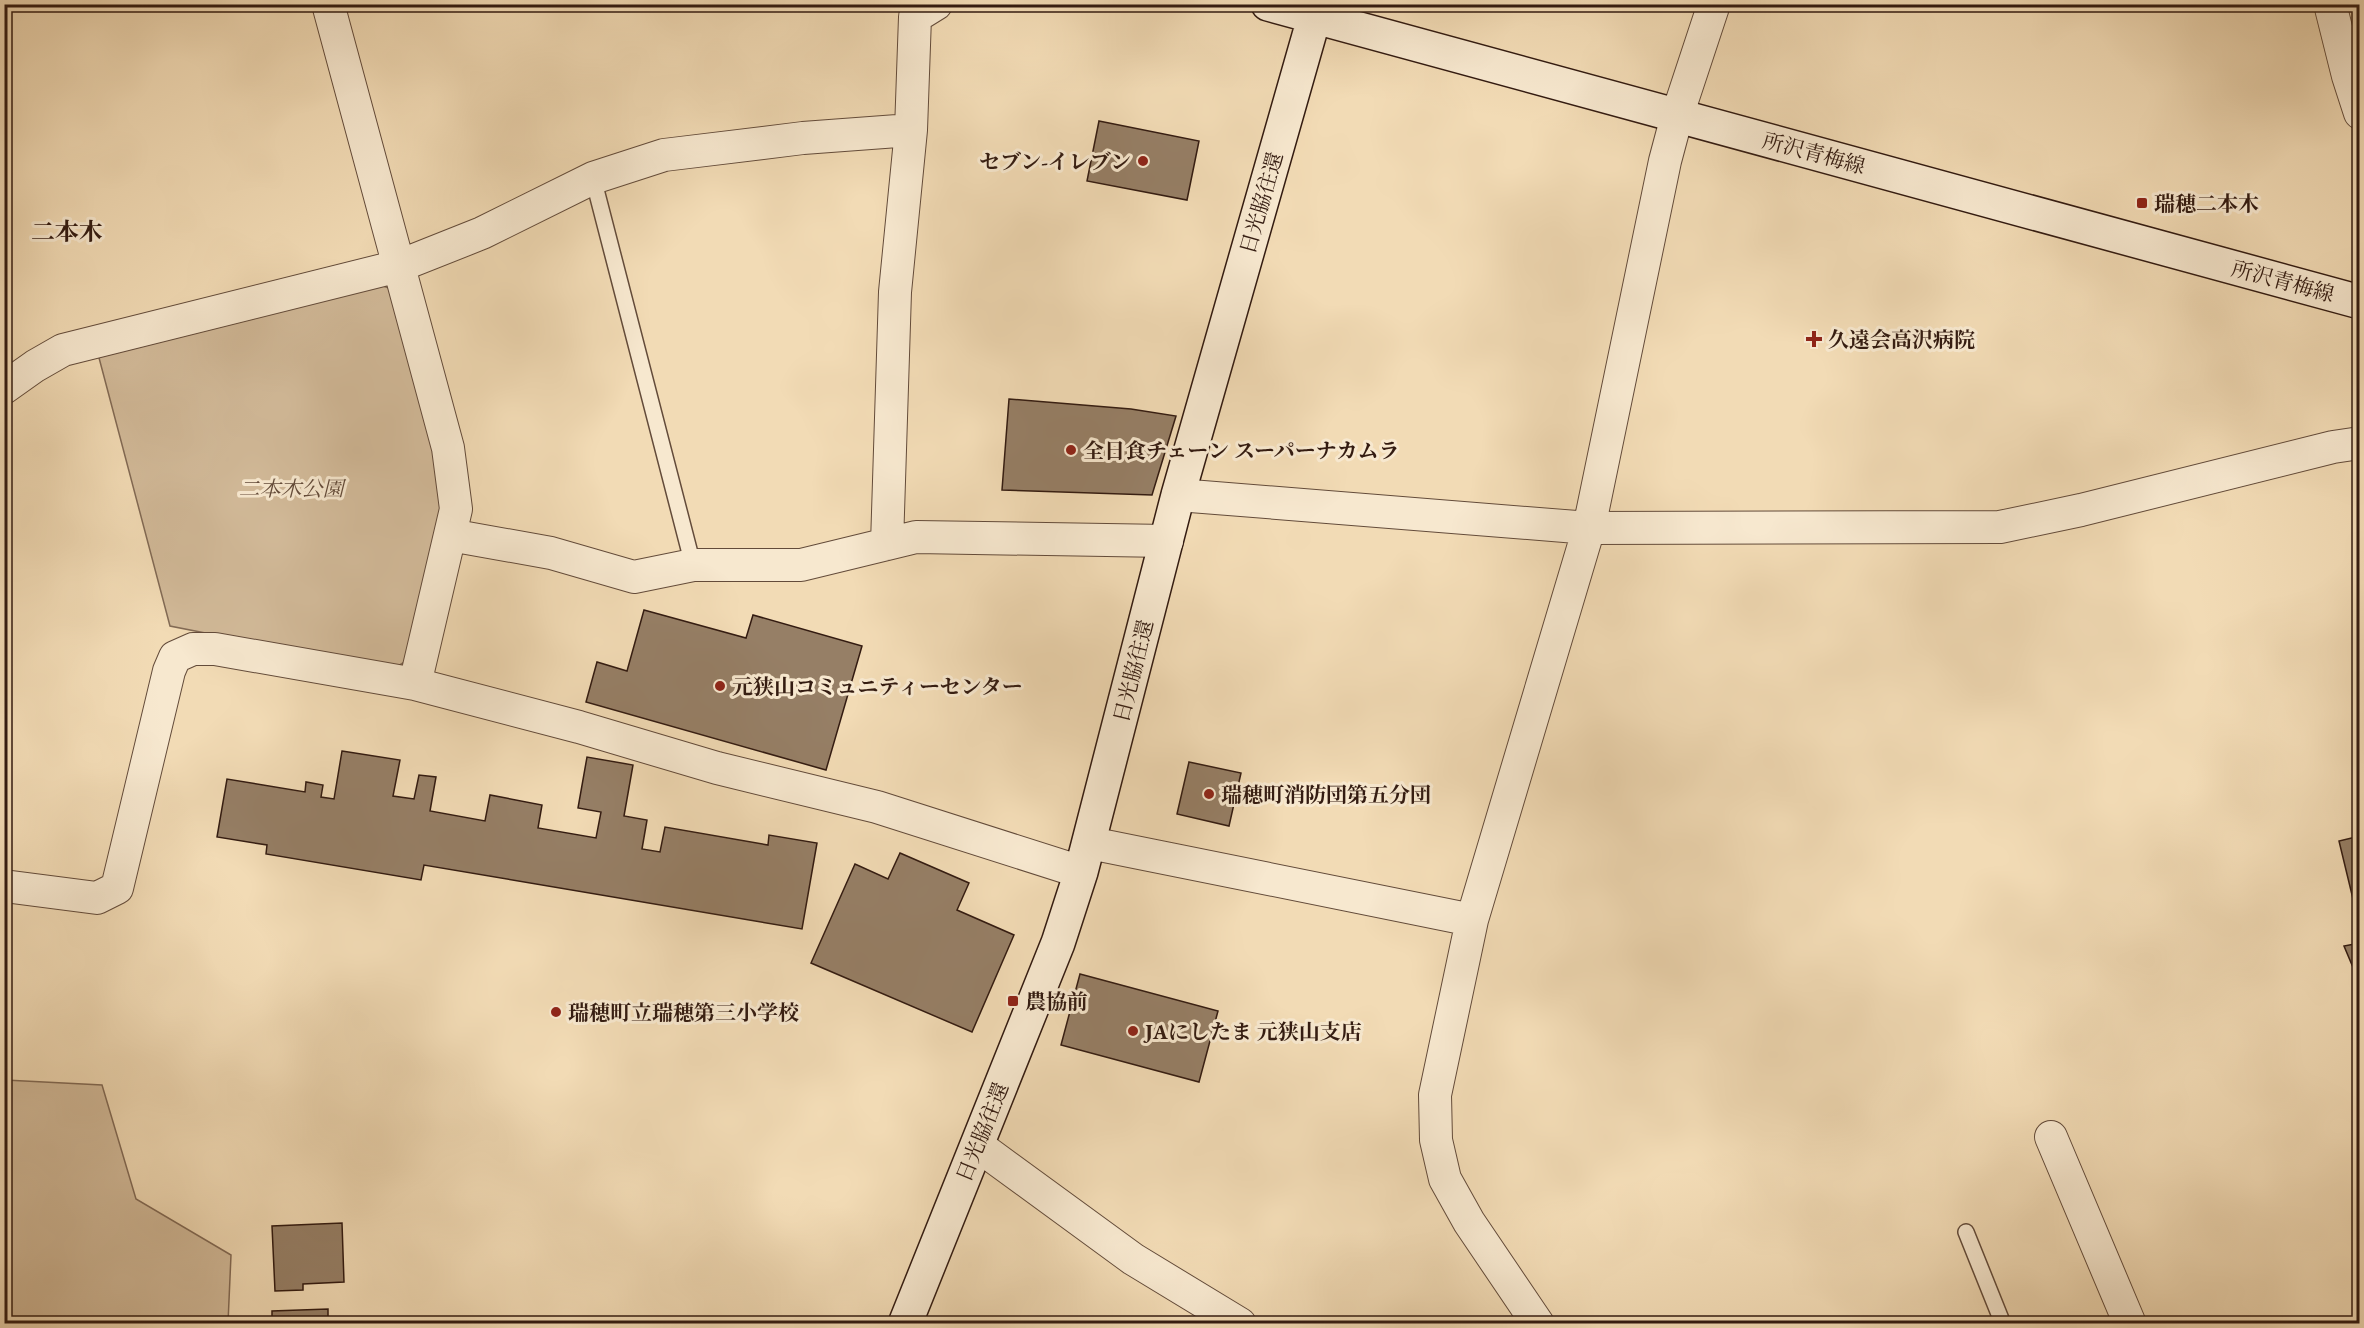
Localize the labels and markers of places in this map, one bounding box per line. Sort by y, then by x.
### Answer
place label: セブン-イレブン [979,148,1131,175]
marker: セブン-イレブン [1136,154,1150,168]
place label: 瑞穂二本木 [2154,190,2259,217]
marker: 瑞穂二本木 [2135,196,2149,210]
place label: 久遠会高沢病院 [1828,326,1975,353]
marker: 久遠会高沢病院 [1805,330,1823,348]
place label: 全日食チェーン スーパーナカムラ [1083,437,1399,464]
marker: 全日食チェーン スーパーナカムラ [1064,443,1078,457]
place label: 元狭山コミュニティーセンター [732,673,1023,700]
marker: 元狭山コミュニティーセンター [713,679,727,693]
place label: 瑞穂町消防団第五分団 [1221,781,1431,808]
marker: 瑞穂町消防団第五分団 [1202,787,1216,801]
place label: 農協前 [1025,988,1088,1015]
marker: 農協前 [1006,994,1020,1008]
place label: 瑞穂町立瑞穂第三小学校 [568,999,799,1026]
marker: 瑞穂町立瑞穂第三小学校 [549,1005,563,1019]
place label: JAにしたま 元狭山支店 [1143,1018,1362,1045]
marker: JAにしたま 元狭山支店 [1126,1024,1140,1038]

